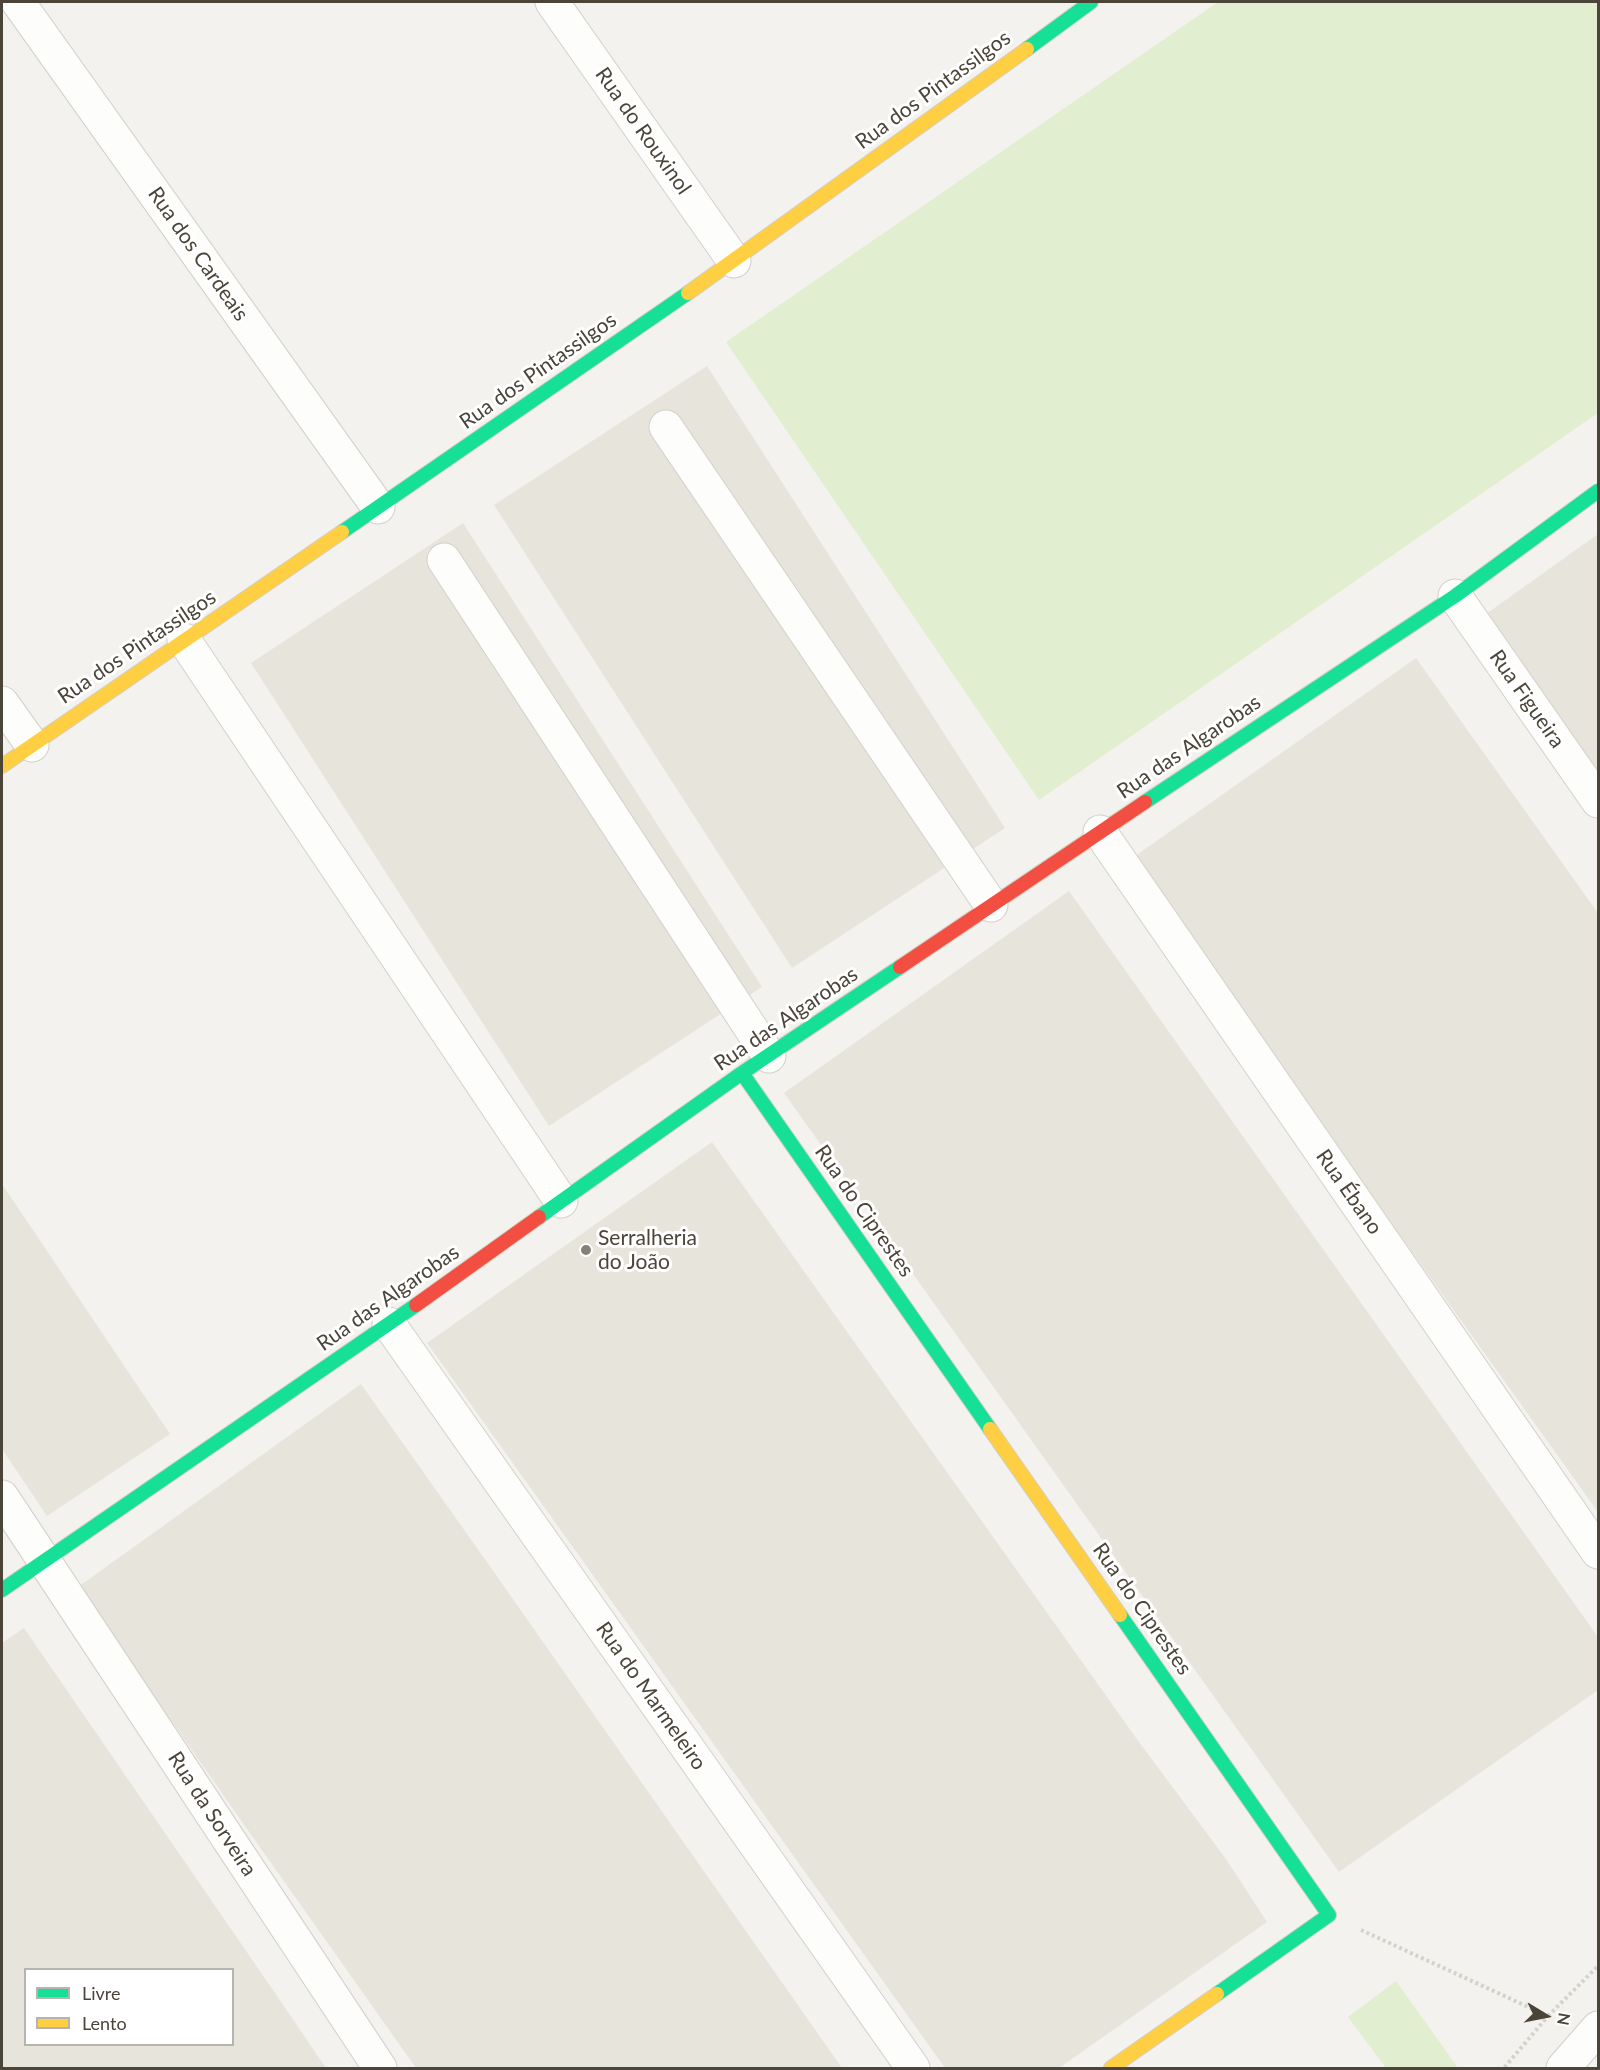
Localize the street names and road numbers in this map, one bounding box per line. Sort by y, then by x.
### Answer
street label: Rua dos Pintassilgos [851,25,1015,155]
street label: Rua do Rouxinol [590,63,696,199]
street label: Rua dos Cardeais [143,182,253,326]
street label: Rua dos Pintassilgos [455,307,621,435]
street label: Rua dos Pintassilgos [53,585,221,709]
street label: Rua Figueira [1484,645,1570,753]
street label: Rua das Algarobas [1112,690,1266,804]
street label: Rua das Algarobas [709,962,863,1076]
street label: Rua do Ciprestes [809,1140,919,1282]
street label: Rua Ébano [1311,1145,1387,1239]
street label: Rua das Algarobas [312,1240,464,1356]
street label: Rua do Ciprestes [1087,1538,1197,1680]
street label: Rua do Marmeleiro [590,1617,712,1775]
street label: Rua da Sorveira [162,1747,262,1881]

